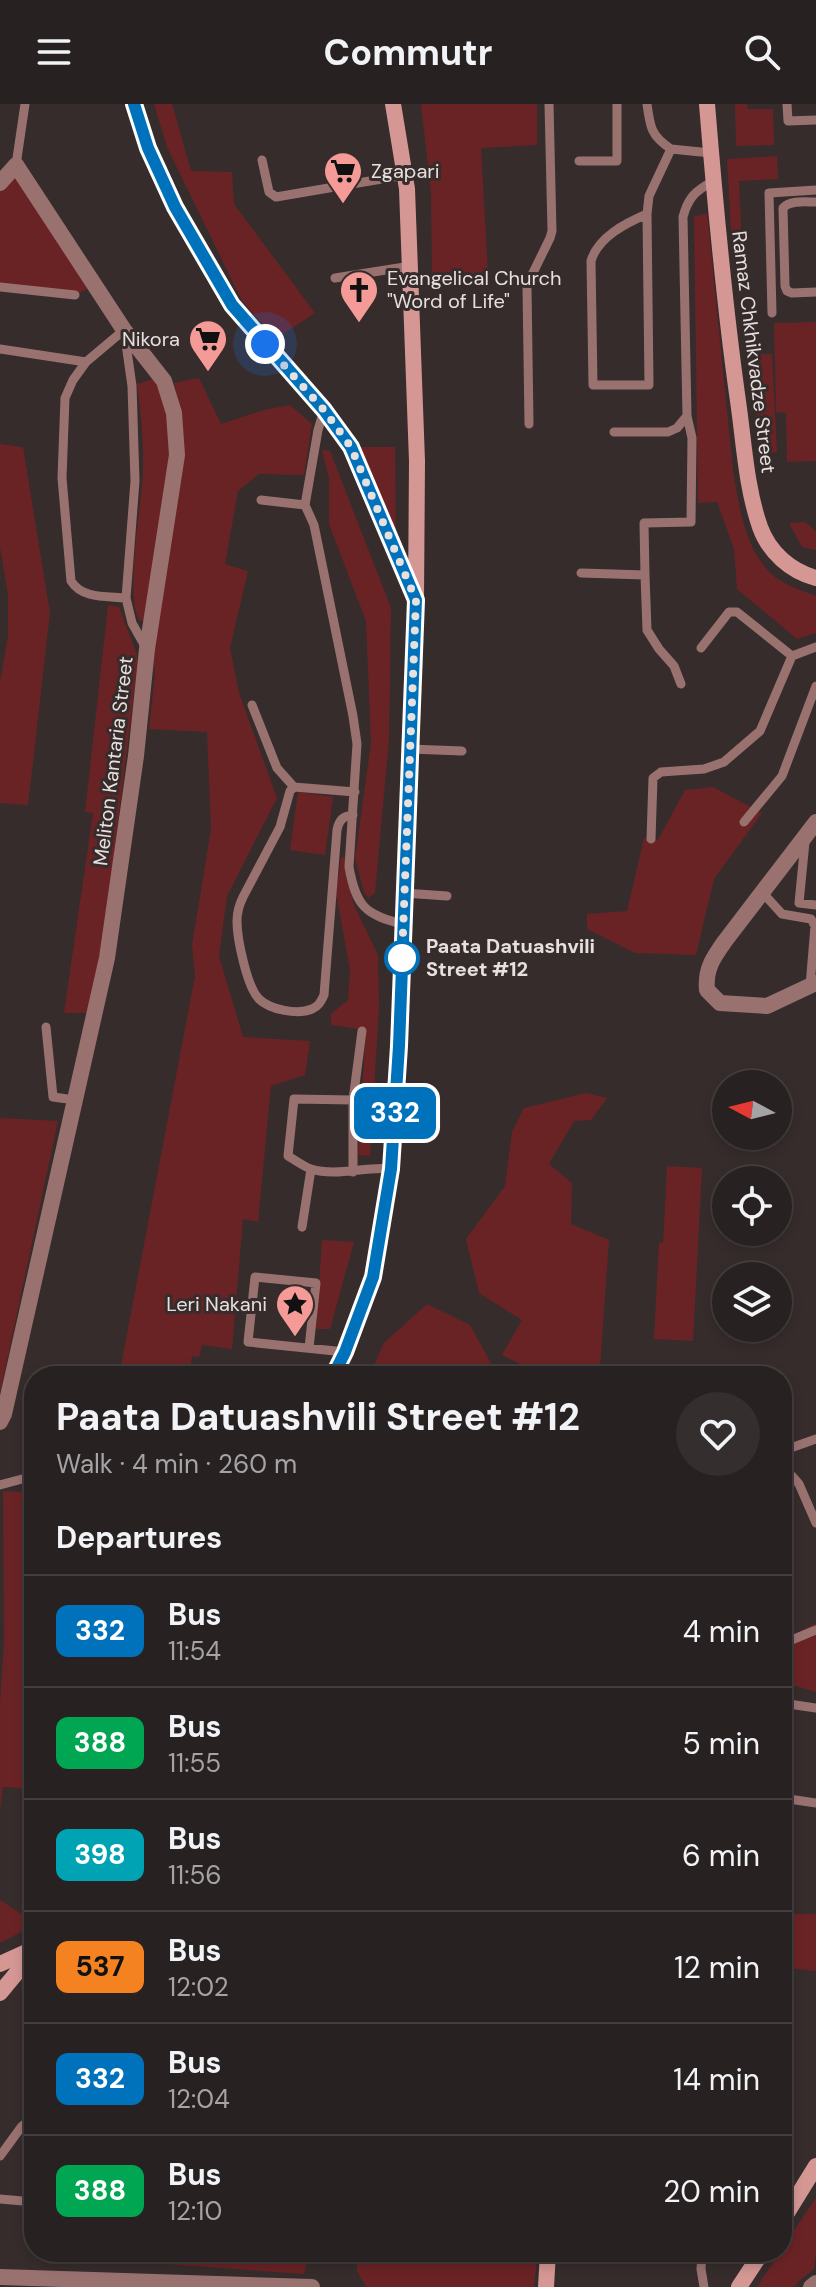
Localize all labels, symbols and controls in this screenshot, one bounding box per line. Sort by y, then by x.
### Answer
text: Commutr [324,29,492,76]
icon: menu [32,30,76,74]
icon: search [740,30,784,74]
supermarket icon: Zgapari [322,150,364,205]
place label: Zgapari [371,158,439,184]
street label: Ramaz Chkhikvadze Street [726,229,782,475]
place label: Evangelical Church "Word of Life" [387,265,561,314]
church icon: Evangelical Church "Word of Life" [338,269,380,324]
supermarket icon: Nikora [187,318,229,373]
your location [245,324,285,364]
place label: Nikora [122,326,180,352]
street label: Meliton Kantaria Street [87,655,139,867]
place label: Paata Datuashvili Street #12 [426,933,595,982]
marker: Paata Datuashvili Street #12 [385,941,419,975]
north arrow [712,1070,792,1150]
map controls [712,1070,792,1342]
line badge: 332 [349,1087,441,1139]
text: 332 [370,1094,420,1131]
button: locate [712,1166,792,1246]
button: layers [712,1262,792,1342]
place icon: Leri Nakani [274,1283,316,1338]
place label: Leri Nakani [166,1291,267,1317]
text: Paata Datuashvili Street #12 [56,1392,580,1442]
button: heart [676,1392,760,1476]
text: Walk · 4 min · 260 m [56,1447,297,1481]
text: Departures [56,1518,222,1557]
text: Bus [168,1595,222,1634]
text: 332 [75,1612,125,1649]
text: 4 min [683,1612,760,1651]
text: 11:54 [168,1634,221,1668]
text: Bus [168,1707,222,1746]
text: 388 [74,1724,126,1761]
text: 5 min [683,1724,760,1763]
text: 11:55 [168,1746,221,1780]
text: Bus [168,1819,222,1858]
text: 398 [74,1836,126,1873]
text: 6 min [682,1836,760,1875]
text: 11:56 [168,1858,222,1892]
text: Bus [168,1931,222,1970]
text: 537 [75,1948,125,1985]
text: 12 min [674,1948,760,1987]
text: 12:02 [168,1970,229,2004]
text: Bus [168,2043,222,2082]
text: 332 [75,2060,125,2097]
text: 14 min [673,2060,760,2099]
text: 12:04 [168,2082,230,2116]
text: Bus [168,2155,222,2194]
text: 388 [74,2172,126,2209]
text: 20 min [663,2172,760,2211]
text: 12:10 [168,2194,222,2228]

